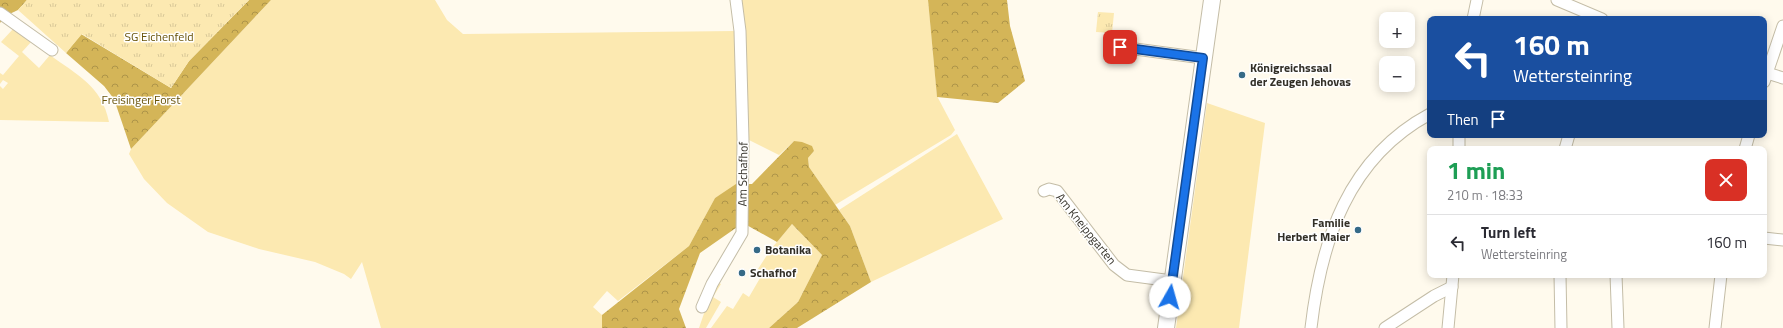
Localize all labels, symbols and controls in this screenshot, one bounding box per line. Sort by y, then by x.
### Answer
map controls [1379,12,1415,92]
button: + [1379,12,1415,48]
text: 160 m [1513,23,1590,66]
park label: SG Eichenfeld [124,27,194,46]
pin [1103,30,1137,64]
icon: left [1447,32,1499,84]
icon: arrive [1109,36,1131,58]
button: − [1379,56,1415,92]
place label: Königreichssaal der Zeugen Jehovas [1250,58,1351,91]
text: Wettersteinring [1513,62,1632,89]
marker: Königreichssaal der Zeugen Jehovas [1237,70,1247,80]
park label: Freisinger Forst [102,90,181,109]
text: Then [1447,108,1479,131]
icon: arrive [1487,108,1509,130]
street label: Am Schafhof [732,141,753,207]
text: 1 min [1447,152,1505,188]
button: close [1705,159,1747,201]
text: 210 m · 18:33 [1447,185,1523,205]
street label: Am Kneippgarten [1051,189,1121,269]
place label: Familie Herbert Maier [1277,213,1351,246]
text: Turn left [1481,221,1536,244]
marker: Familie Herbert Maier [1353,225,1363,235]
text: 160 m [1706,231,1747,254]
icon: left [1447,232,1469,254]
place label: Botanika [765,240,811,259]
text: Wettersteinring [1481,244,1567,264]
marker: Botanika [752,245,762,255]
place label: Schafhof [750,263,797,282]
marker: Schafhof [737,268,747,278]
position arrow [1149,276,1191,318]

